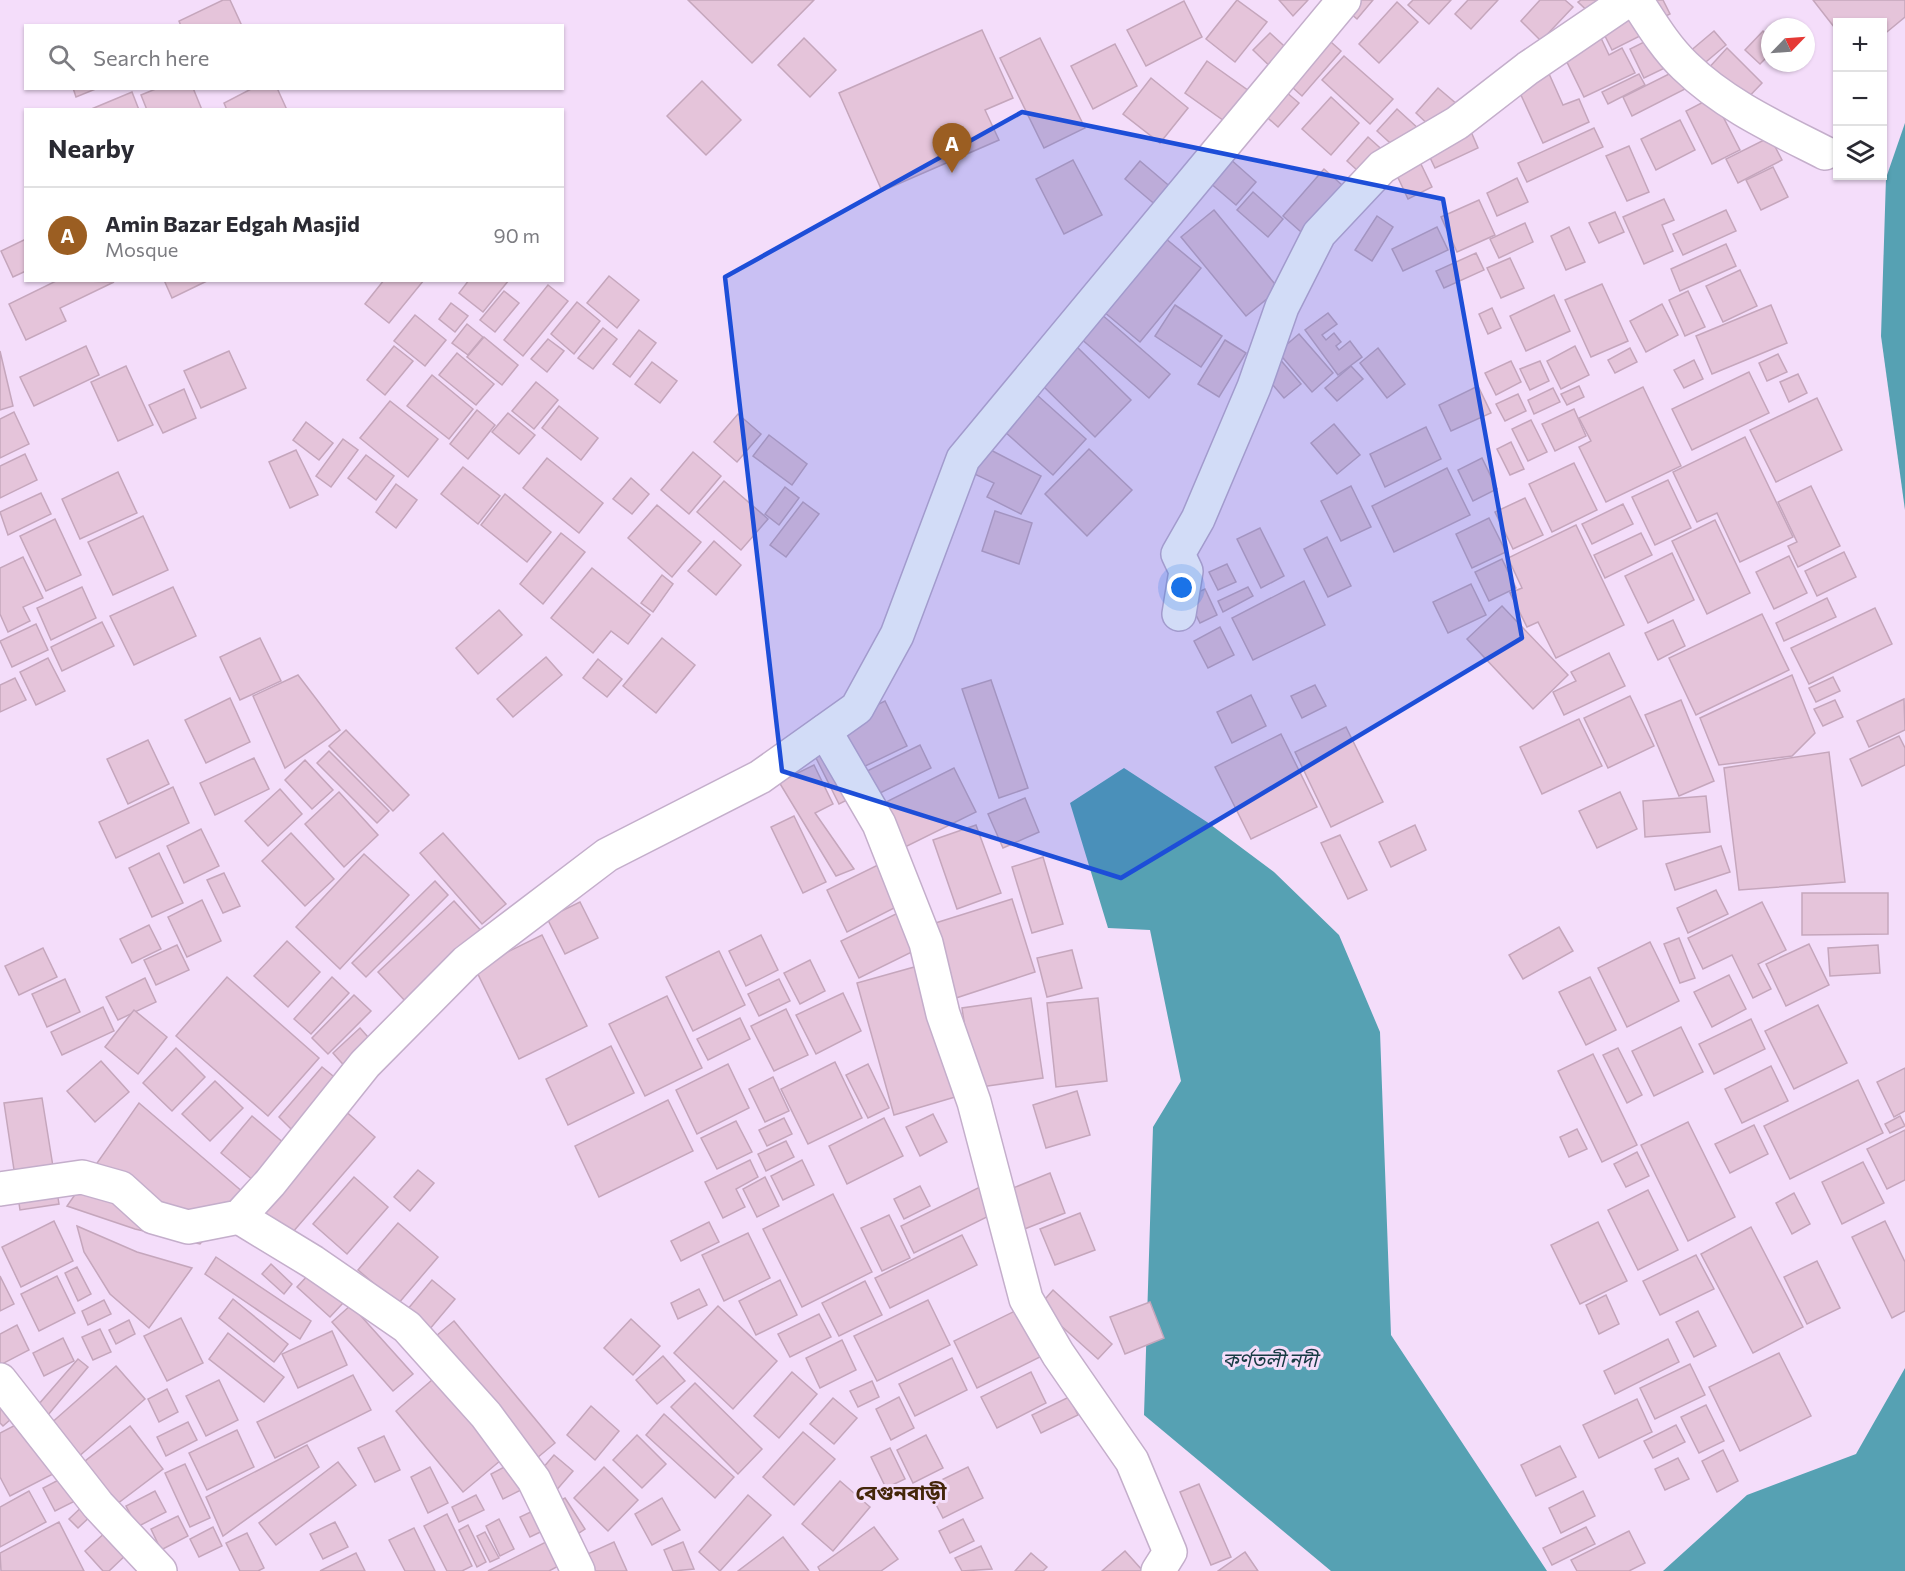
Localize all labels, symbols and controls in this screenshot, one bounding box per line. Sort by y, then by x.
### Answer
north arrow [1761,18,1815,72]
map controls [1833,18,1887,180]
button: + [1833,18,1887,72]
search box [24,24,564,90]
icon: search [45,41,78,74]
text: Search here [93,44,209,71]
button: − [1833,72,1887,126]
pin: A [932,124,972,173]
button: layers [1833,126,1887,180]
text: Nearby [48,132,135,163]
text: Amin Bazar Edgah Masjid [105,210,360,237]
text: A [60,223,75,247]
text: 90 m [494,223,540,247]
text: Mosque [105,237,178,261]
your location [1167,573,1196,602]
water label: কর্ণতলী নদী [1223,1347,1321,1371]
district label: বেগুনবাড়ী [856,1479,947,1505]

